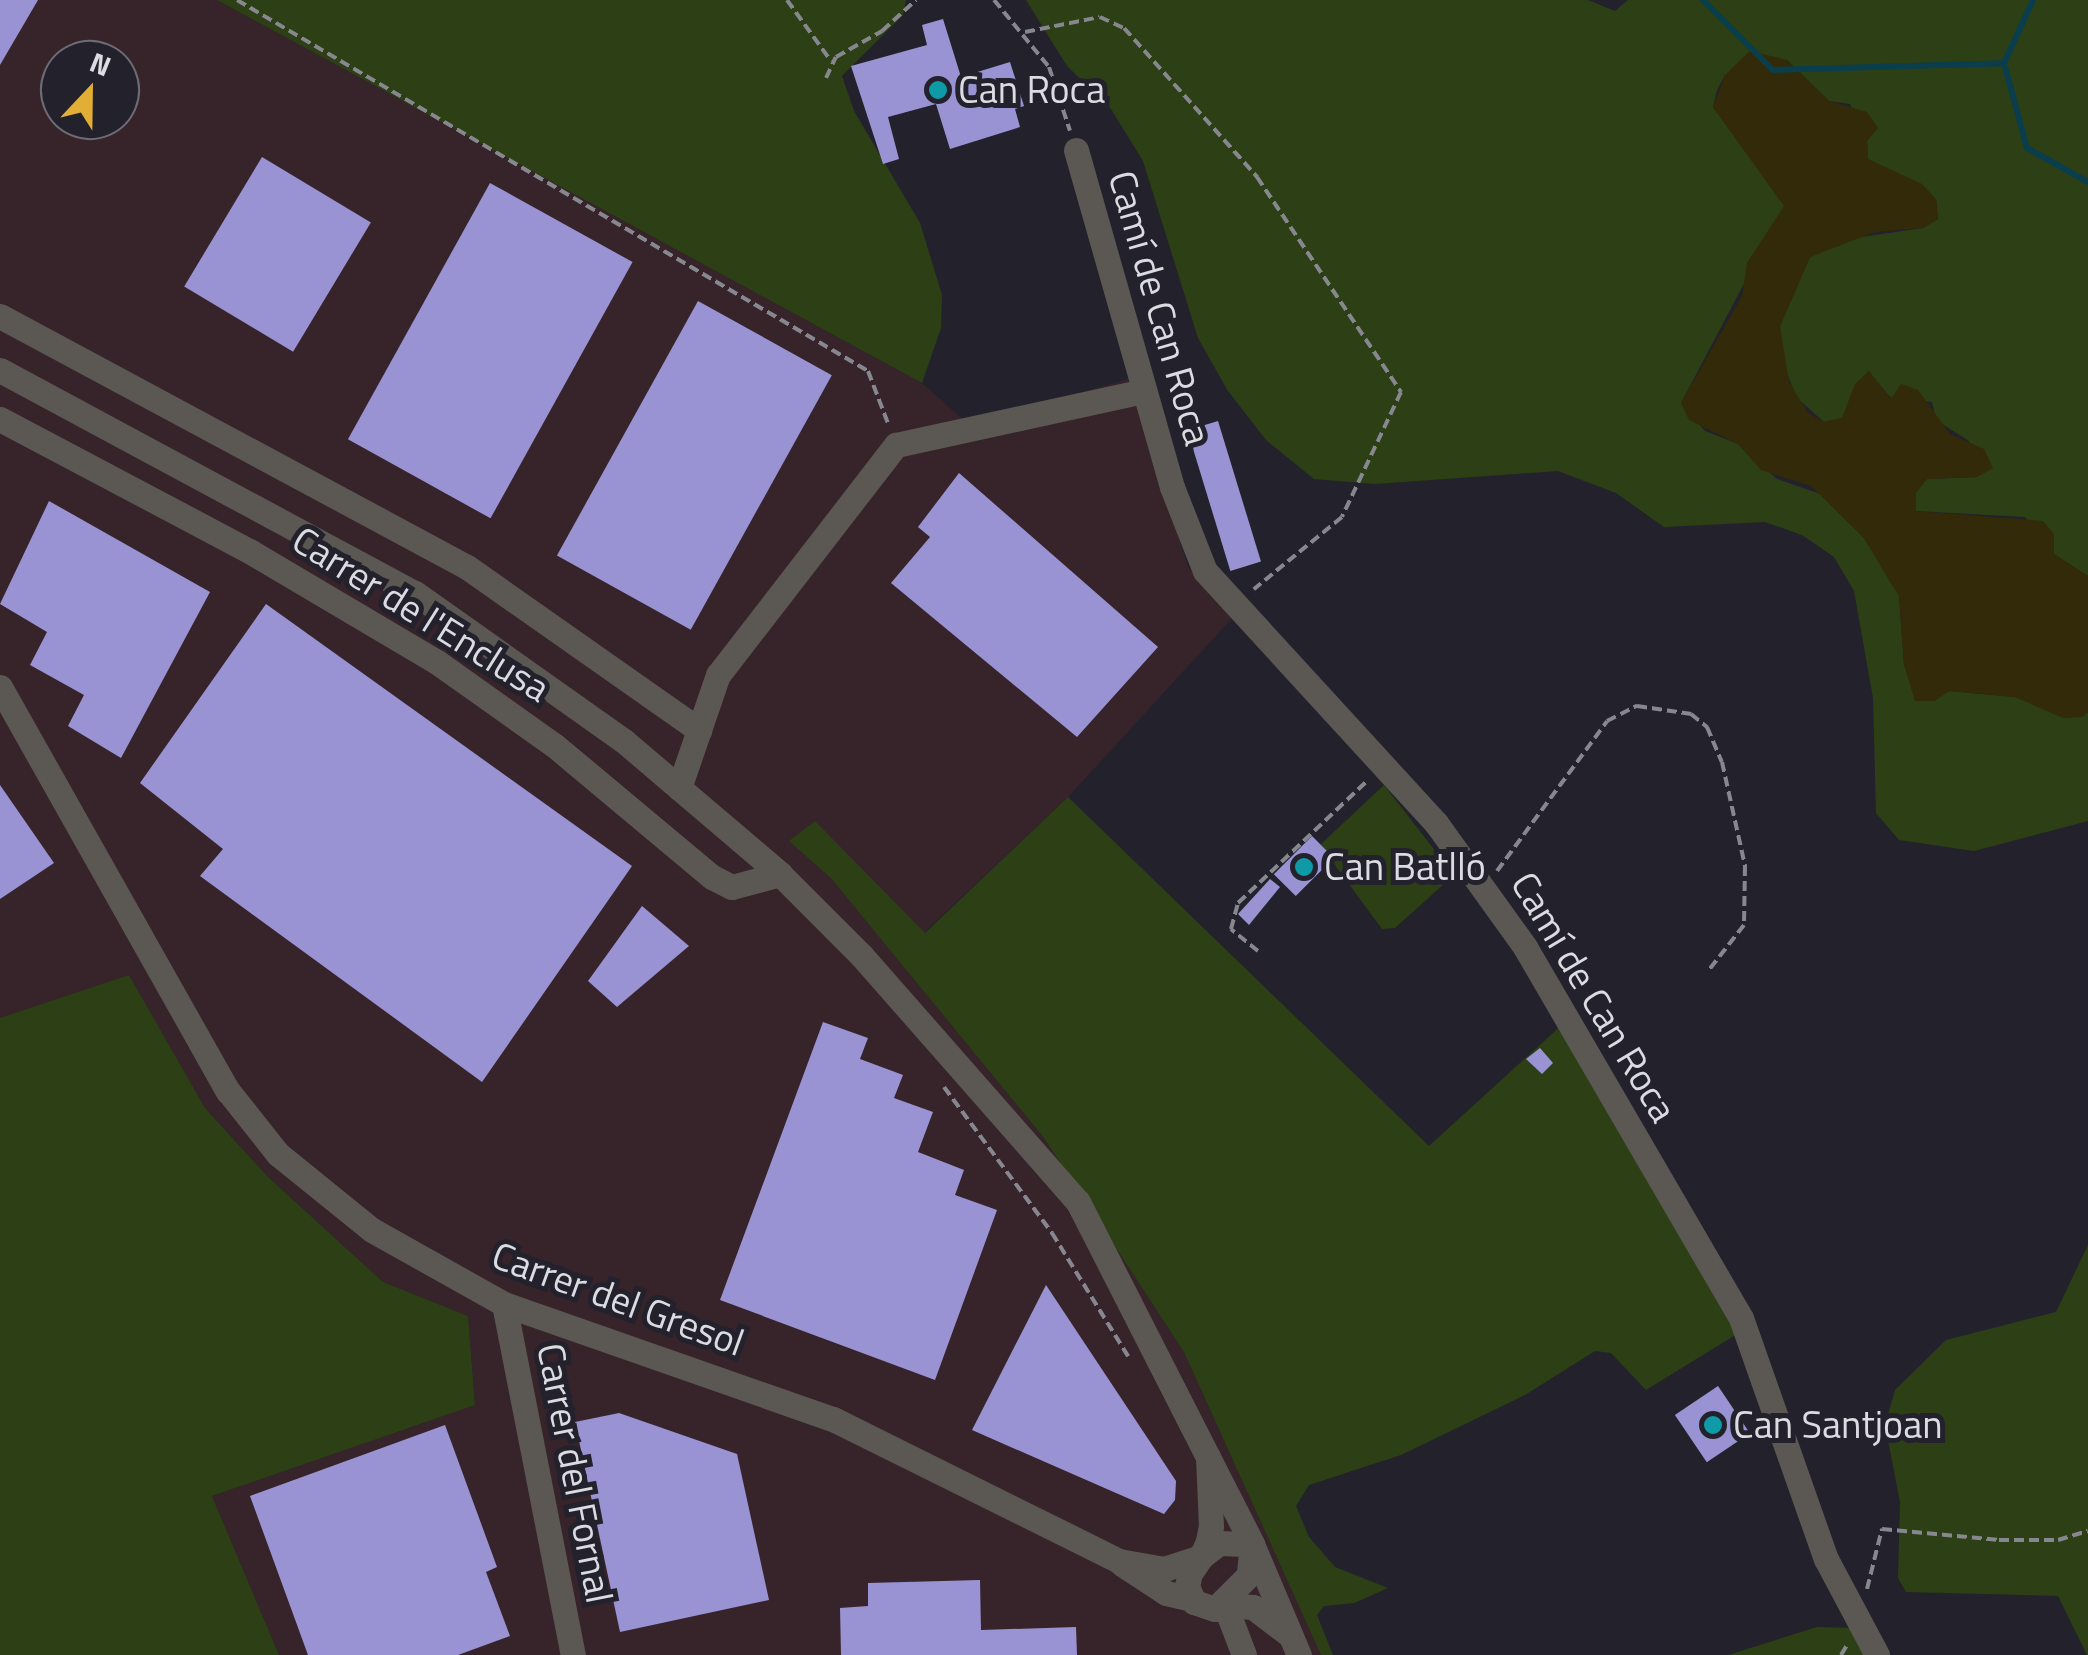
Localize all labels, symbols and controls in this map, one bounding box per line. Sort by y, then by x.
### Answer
north arrow [40,40,140,140]
text: N [84,40,118,87]
place label: Can Roca [958,67,1105,113]
marker: Can Roca [927,79,949,101]
street label: Camí de Can Roca [1099,166,1221,450]
street label: Carrer de l'Enclusa [284,517,558,711]
place label: Can Batlló [1324,844,1486,890]
marker: Can Batlló [1293,856,1315,878]
street label: Camí de Can Roca [1502,864,1686,1130]
street label: Carrer del Gresol [486,1232,750,1366]
street label: Carrer del Fornal [527,1339,623,1607]
place label: Can Santjoan [1733,1402,1943,1448]
marker: Can Santjoan [1702,1414,1724,1436]

